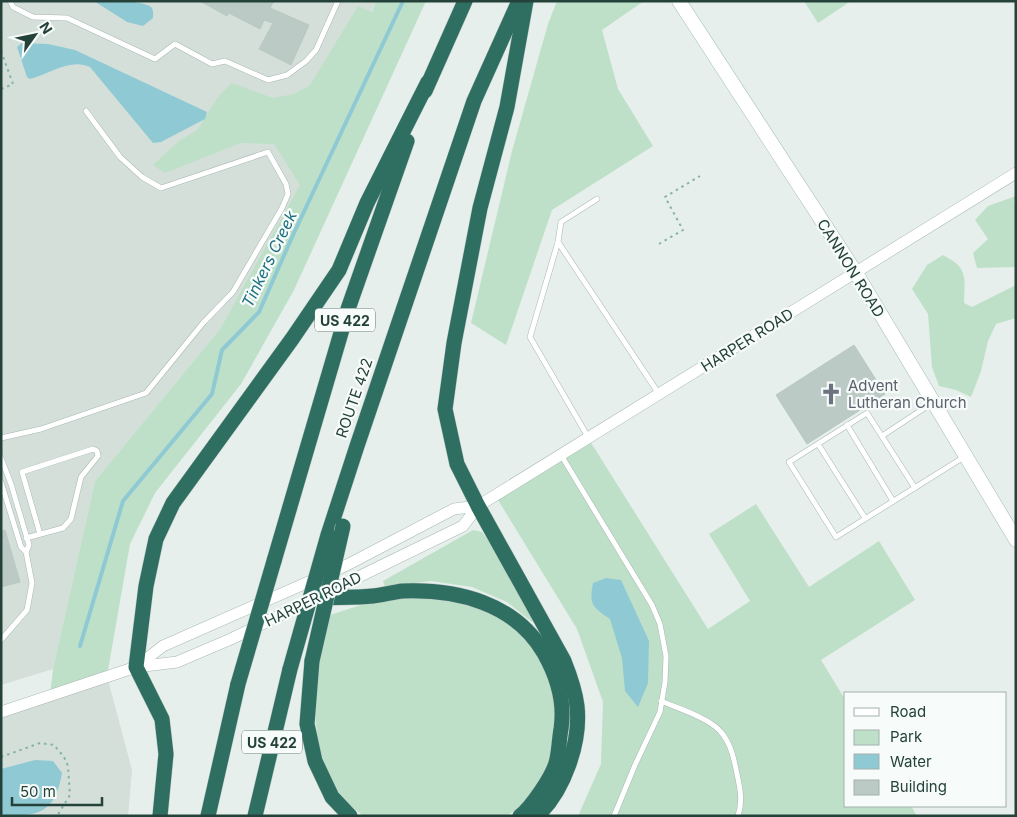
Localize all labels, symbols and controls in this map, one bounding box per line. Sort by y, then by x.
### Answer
north arrow [10,10,60,60]
text: N [36,19,56,37]
water label: Tinkers Creek [237,207,301,311]
street label: CANNON ROAD [813,215,889,321]
street label: HARPER ROAD [697,304,797,376]
road number: US 422 [315,308,375,332]
street label: ROUTE 422 [331,356,377,440]
place label: Advent Lutheran Church [848,376,967,412]
church icon: Advent Lutheran Church [818,381,844,407]
street label: HARPER ROAD [261,567,365,631]
legend [844,692,1007,807]
text: Road [890,702,926,721]
text: Park [890,727,923,746]
road number: US 422 [242,730,302,754]
text: Water [890,752,932,771]
scale bar [12,774,102,806]
text: Building [890,777,947,796]
text: 50 m [20,782,56,801]

